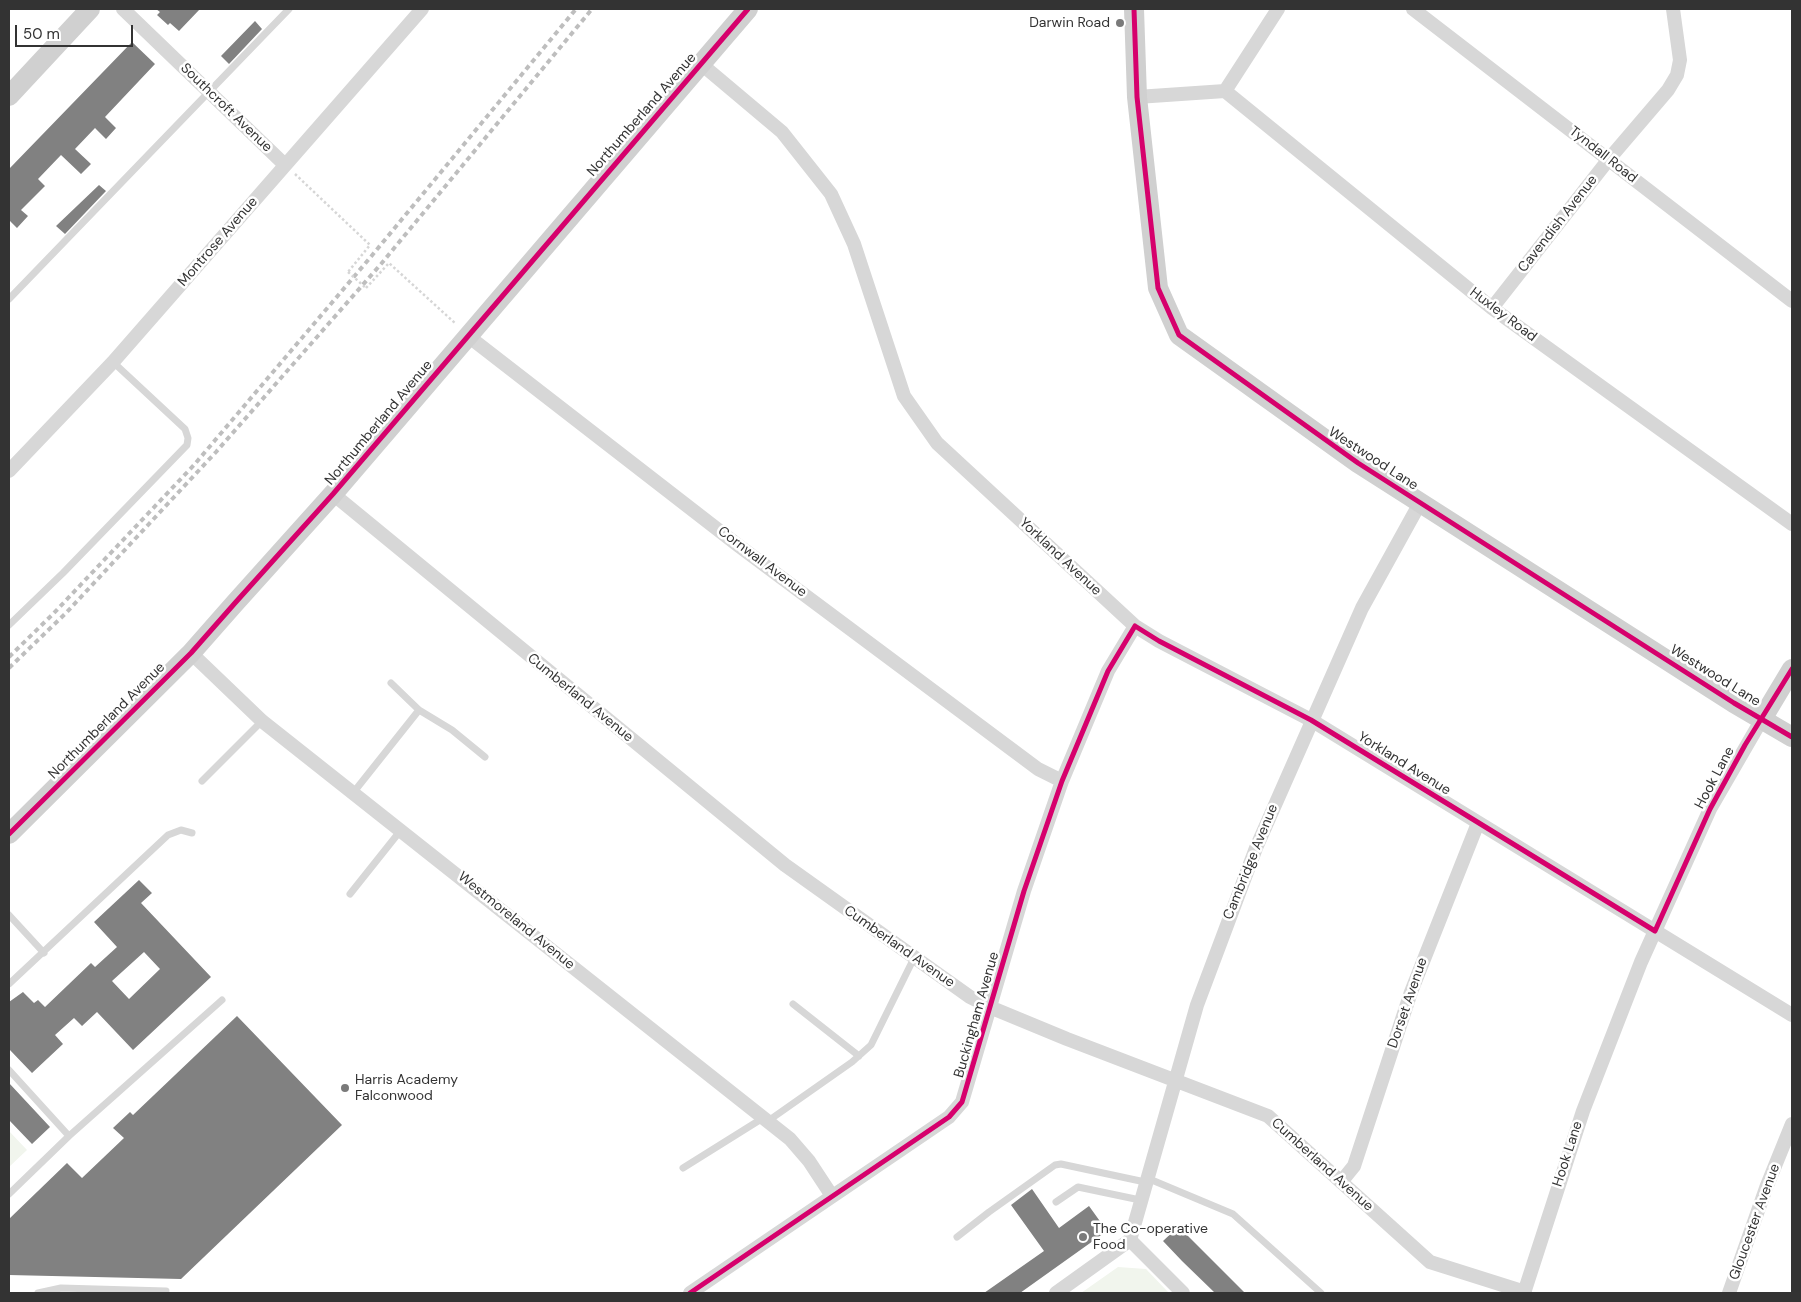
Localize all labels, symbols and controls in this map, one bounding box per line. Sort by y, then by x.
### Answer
scale bar [18,15,135,47]
place label: Darwin Road [1029,15,1110,31]
marker: Darwin Road [1114,17,1126,29]
text: 50 m [23,24,60,44]
street label: Northumberland Avenue [584,50,700,180]
street label: Southcroft Avenue [177,60,275,156]
street label: Tyndall Road [1566,123,1640,187]
street label: Cavendish Avenue [1515,172,1601,276]
street label: Montrose Avenue [175,194,261,290]
street label: Huxley Road [1466,284,1540,346]
street label: Northumberland Avenue [322,357,436,489]
street label: Westwood Lane [1325,424,1421,494]
street label: Yorkland Avenue [1015,515,1105,599]
street label: Cornwall Avenue [714,523,810,601]
street label: Westwood Lane [1667,641,1763,711]
street label: Cumberland Avenue [524,650,636,746]
street label: Northumberland Avenue [45,659,169,783]
street label: Yorkland Avenue [1354,729,1454,799]
street label: Hook Lane [1692,744,1738,812]
street label: Cambridge Avenue [1220,802,1282,922]
street label: Westmoreland Avenue [454,869,578,973]
street label: Cumberland Avenue [840,902,958,992]
street label: Buckingham Avenue [951,950,1003,1080]
street label: Dorset Avenue [1385,956,1431,1050]
place label: Harris Academy Falconwood [355,1072,458,1104]
marker: Harris Academy Falconwood [339,1082,351,1094]
street label: Cumberland Avenue [1268,1115,1376,1215]
street label: Hook Lane [1550,1119,1586,1189]
street label: Gloucester Avenue [1726,1162,1784,1282]
place label: The Co-operative Food [1093,1221,1208,1254]
marker: The Co-operative Food [1077,1231,1089,1243]

